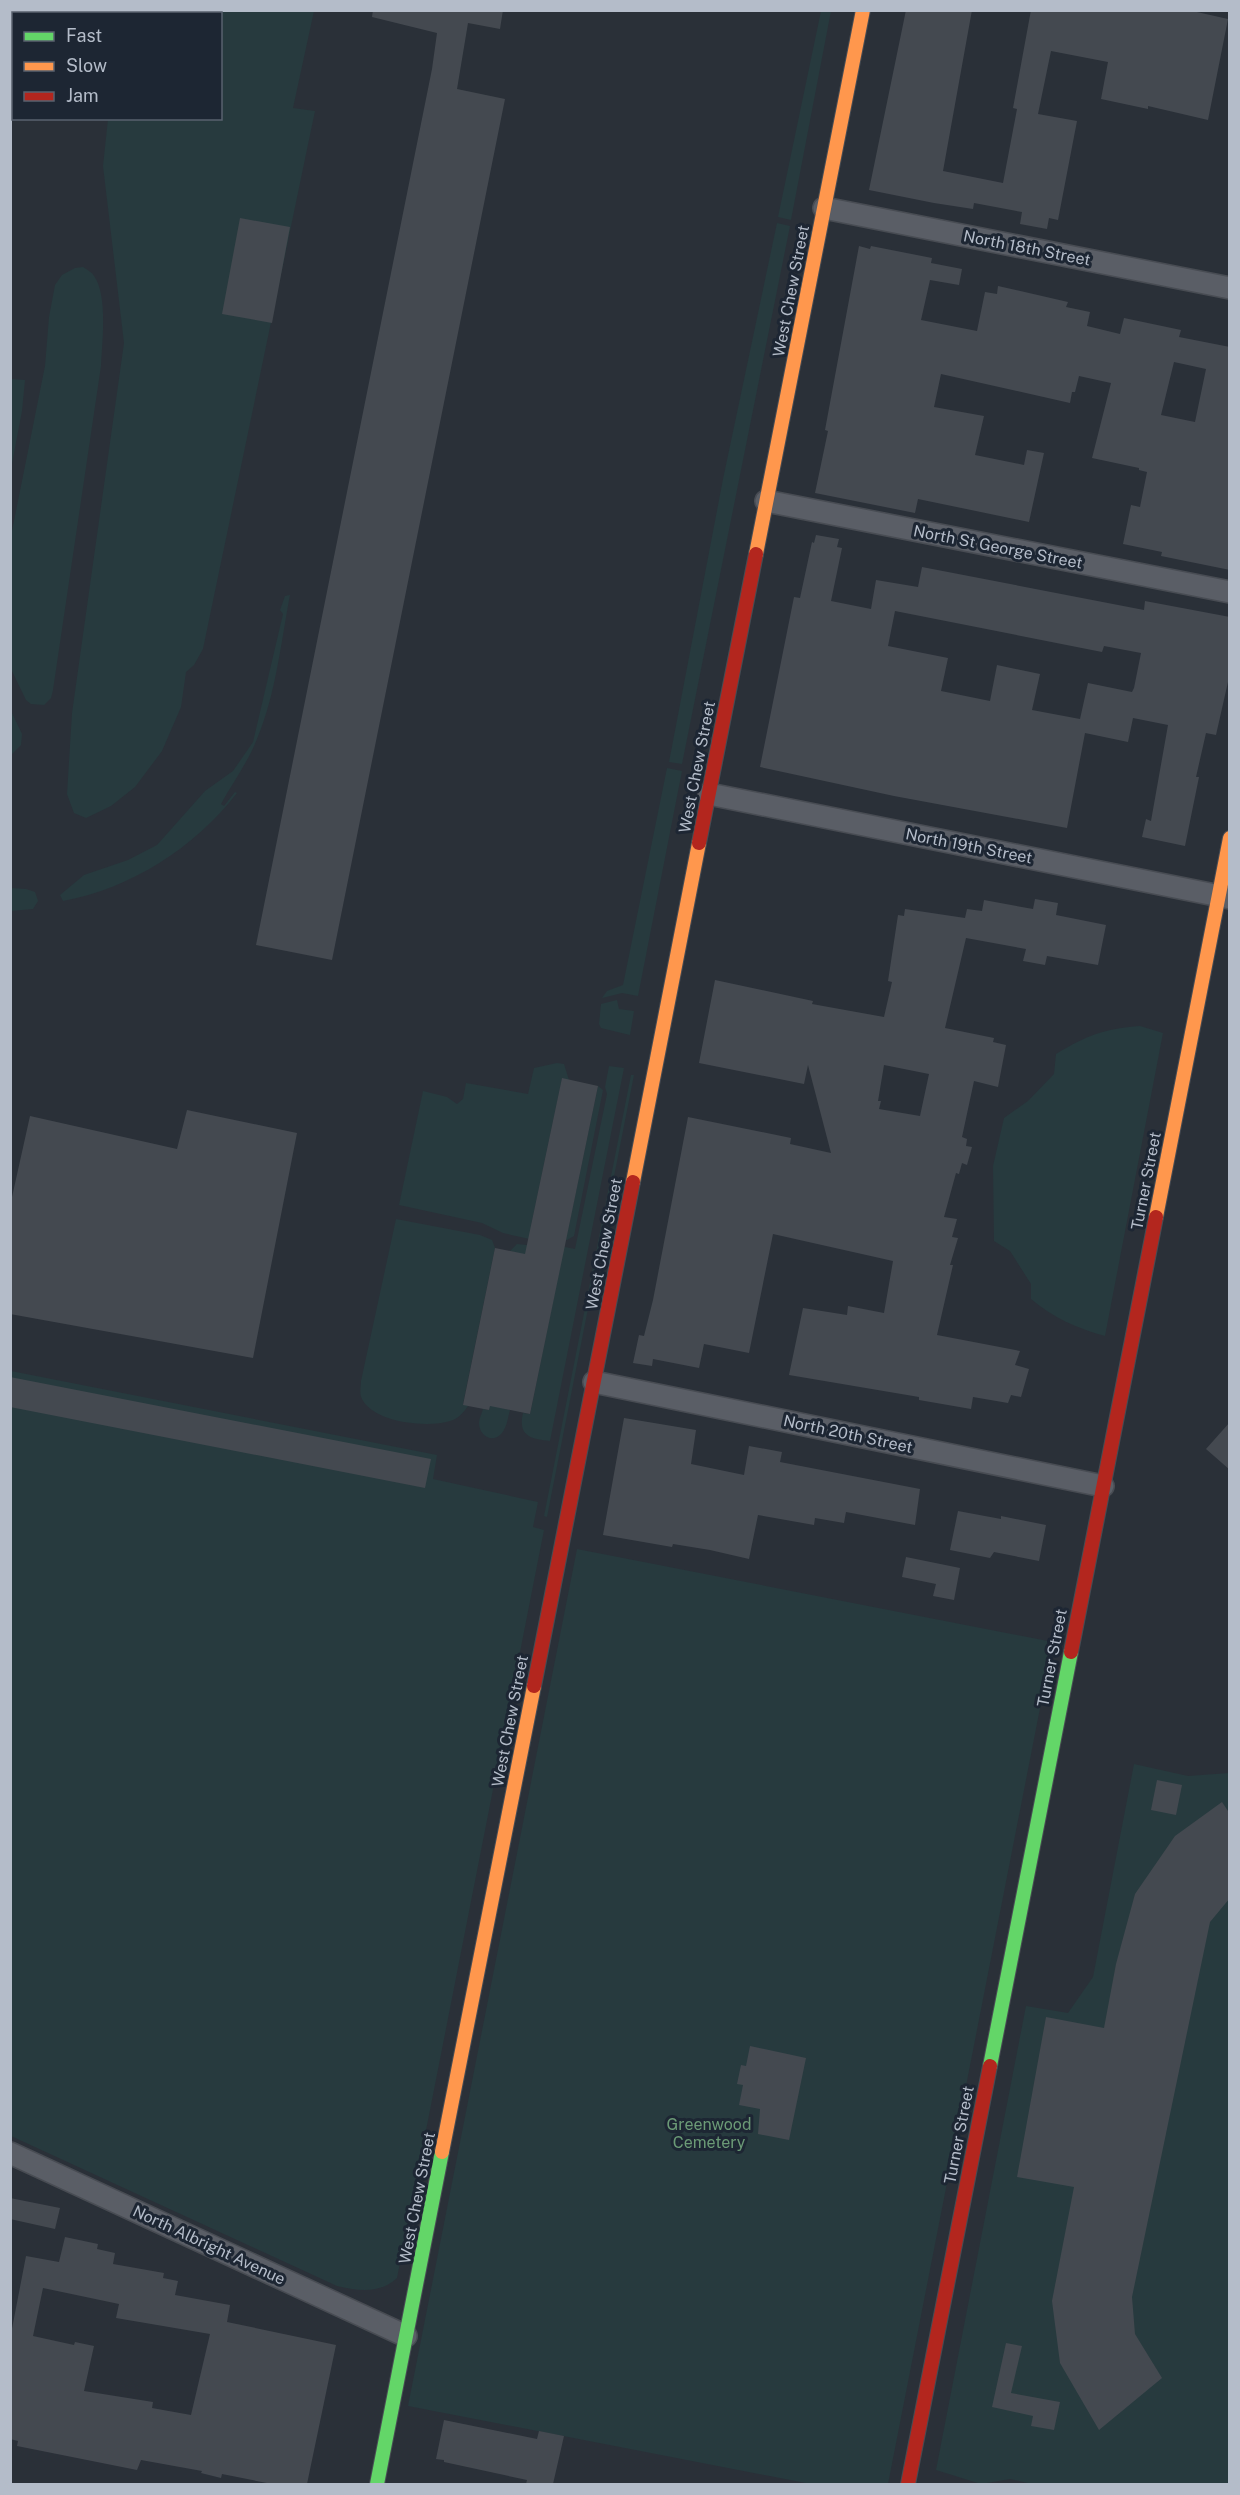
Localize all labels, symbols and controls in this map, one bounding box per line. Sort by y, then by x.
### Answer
legend [12,12,222,120]
text: Fast [66,25,102,46]
text: Slow [66,55,107,76]
text: Jam [66,85,99,106]
street label: West Chew Street [769,224,813,358]
street label: North 18th Street [962,226,1092,270]
street label: North St George Street [912,521,1084,573]
street label: West Chew Street [675,700,719,834]
street label: North 19th Street [904,824,1034,868]
street label: Turner Street [1127,1130,1165,1232]
street label: West Chew Street [582,1177,626,1311]
street label: North 20th Street [782,1411,914,1457]
street label: Turner Street [1033,1607,1071,1709]
street label: West Chew Street [488,1654,532,1788]
street label: Turner Street [940,2084,978,2186]
park label: Greenwood Cemetery [667,2115,751,2152]
street label: West Chew Street [395,2131,439,2265]
street label: North Albright Avenue [130,2201,288,2289]

